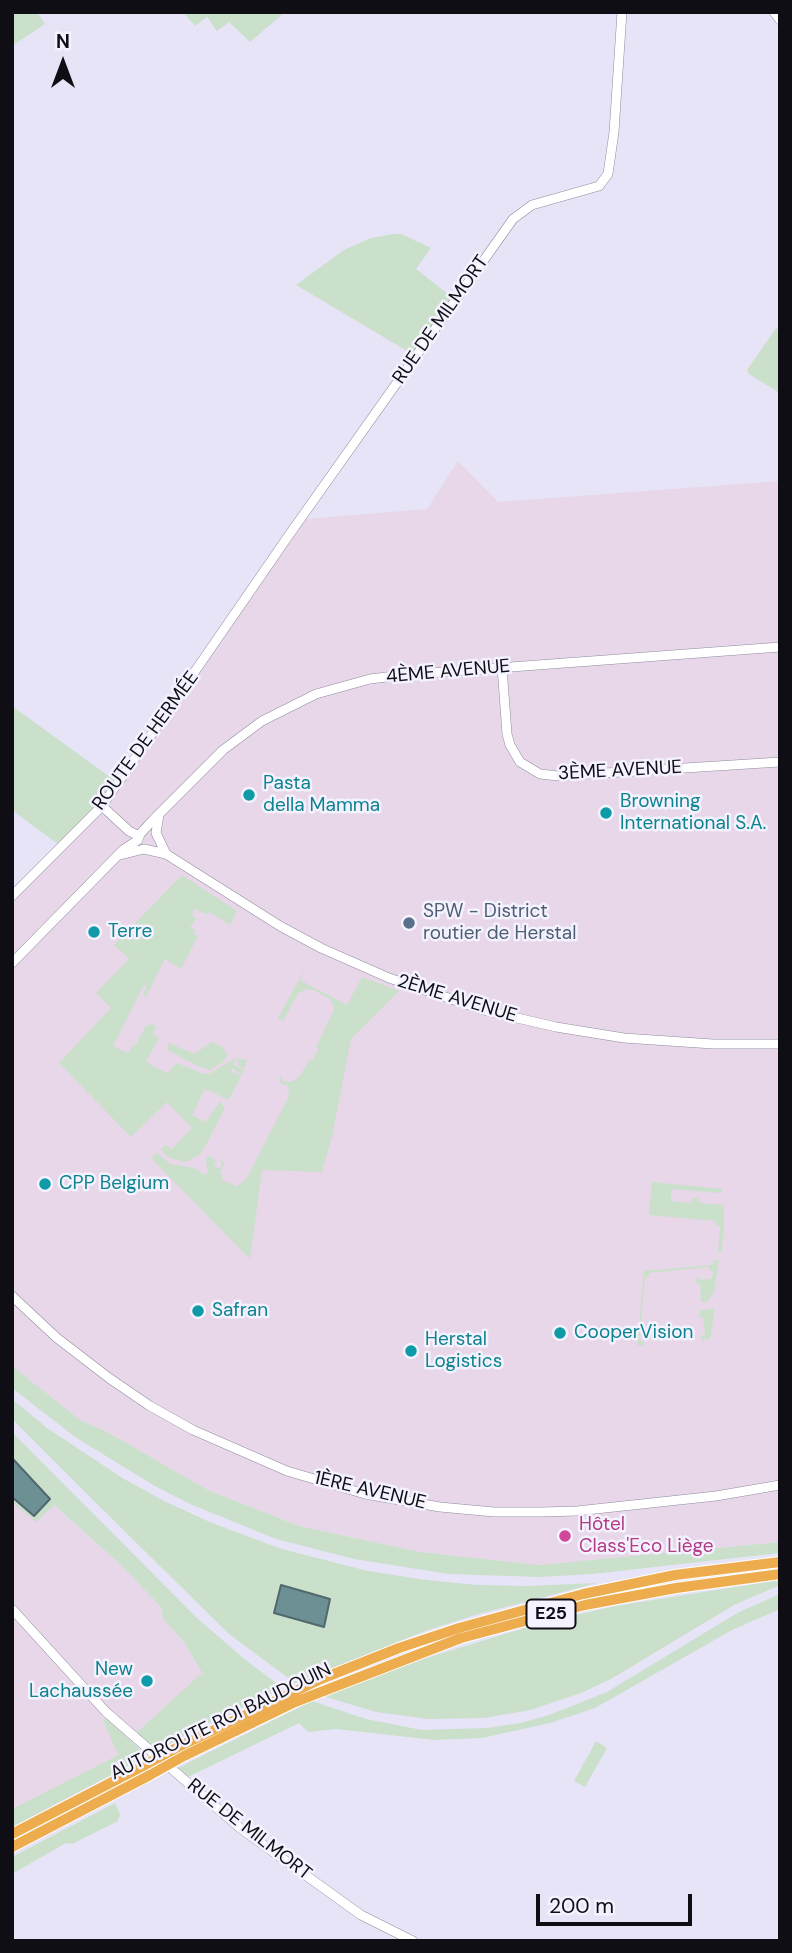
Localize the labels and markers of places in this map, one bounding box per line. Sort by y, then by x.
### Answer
place label: Pasta della Mamma [263,773,380,817]
marker: Pasta della Mamma [241,787,257,803]
place label: Browning International S.A. [620,791,766,835]
marker: Browning International S.A. [598,805,614,821]
place label: SPW - District routier de Herstal [423,901,576,945]
marker: SPW - District routier de Herstal [401,915,417,931]
place label: Terre [108,921,152,943]
marker: Terre [86,924,102,940]
place label: CPP Belgium [59,1173,169,1195]
marker: CPP Belgium [37,1176,53,1192]
place label: Safran [212,1300,268,1322]
marker: Safran [190,1303,206,1319]
place label: CooperVision [574,1322,693,1344]
marker: CooperVision [552,1325,568,1341]
place label: Herstal Logistics [425,1329,502,1373]
marker: Herstal Logistics [403,1343,419,1359]
place label: Hôtel Class'Eco Liège [579,1514,714,1558]
marker: Hôtel Class'Eco Liège [557,1528,573,1544]
place label: New Lachaussée [29,1659,133,1703]
marker: New Lachaussée [139,1673,155,1689]

